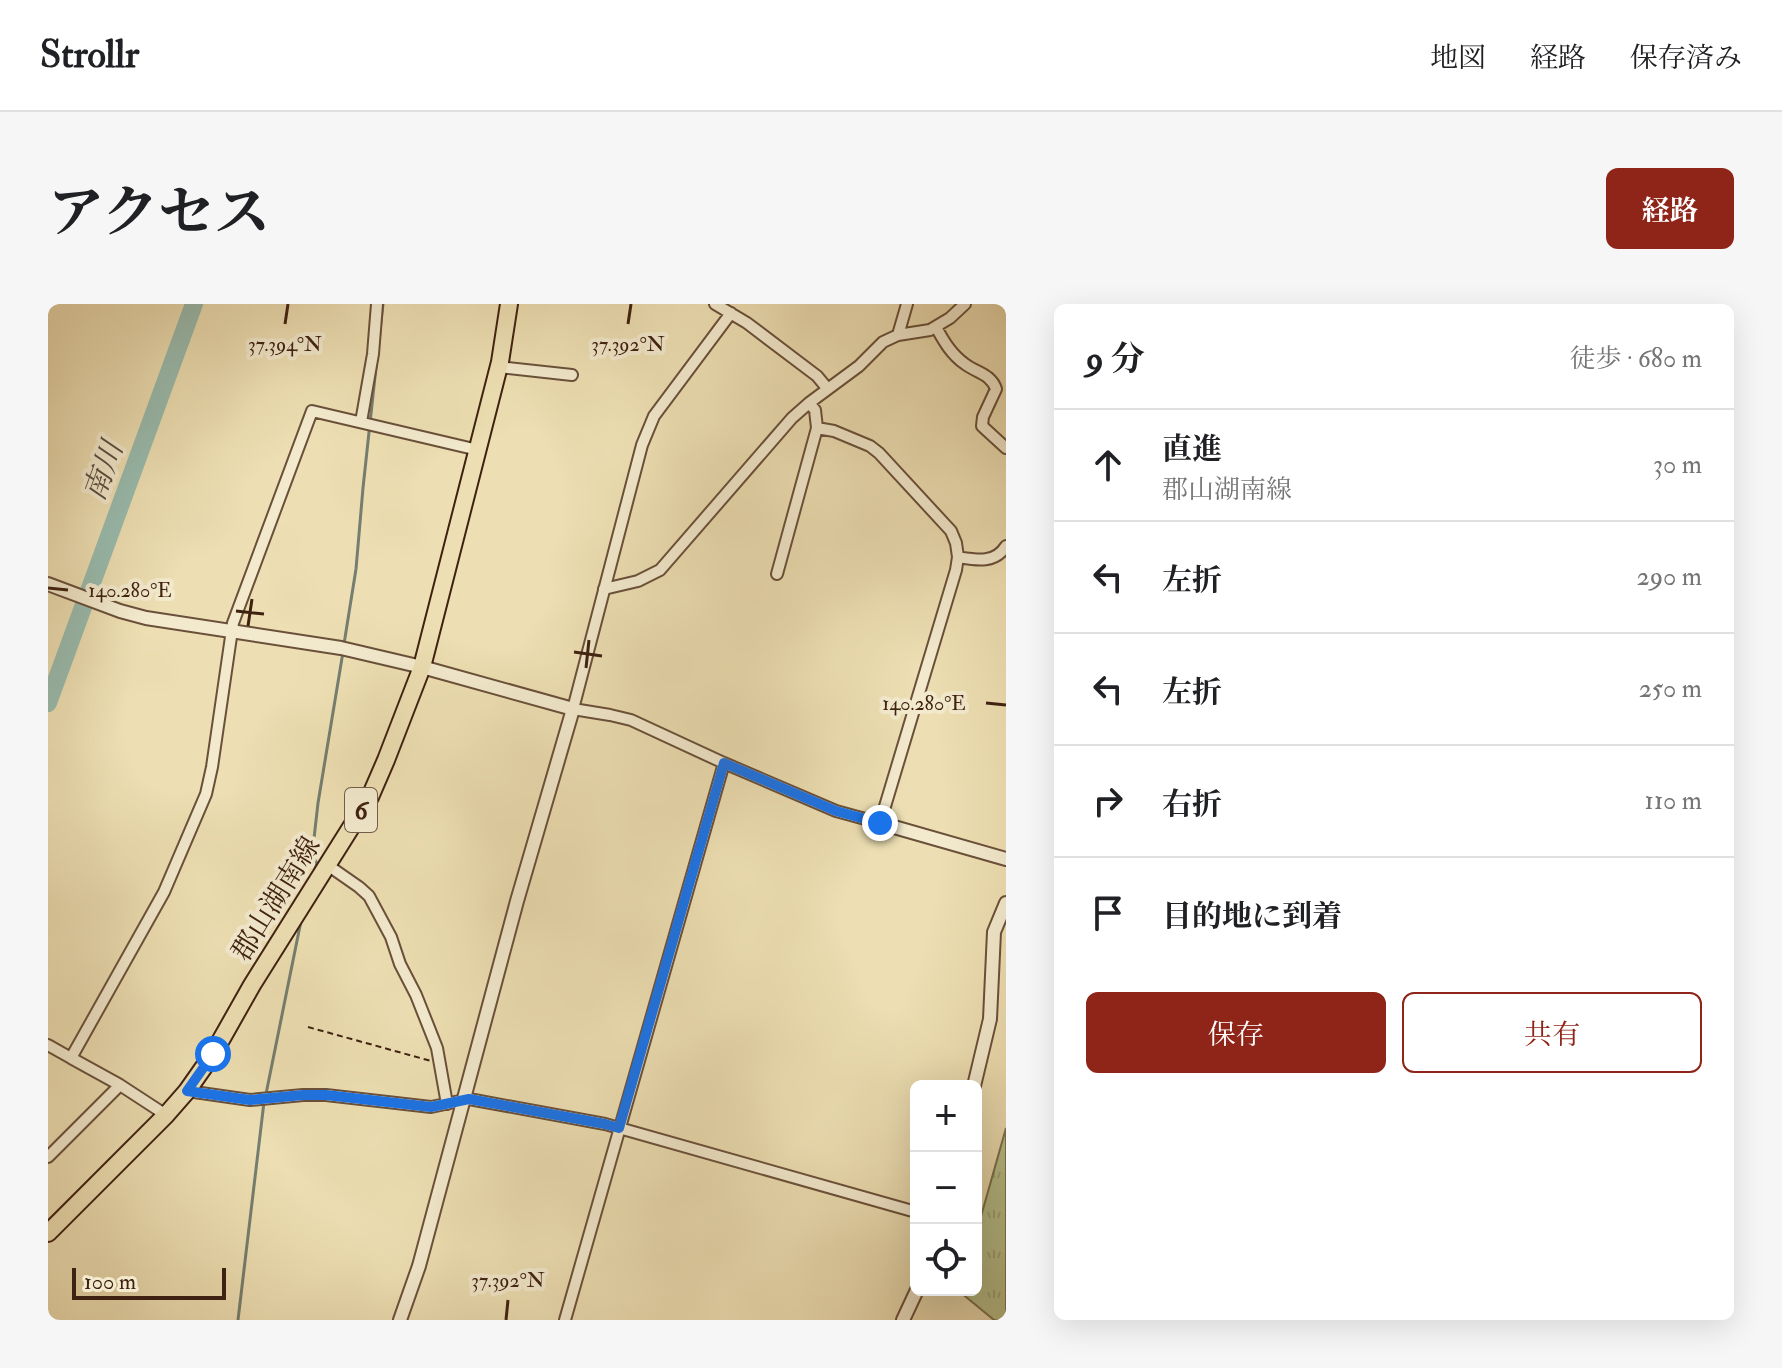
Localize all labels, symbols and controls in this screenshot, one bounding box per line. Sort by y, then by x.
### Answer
text: Strollr [40,31,139,79]
text: 地図 [1430,41,1486,76]
text: 経路 [1530,41,1586,76]
text: 保存済み [1630,41,1742,76]
button: 経路 [1606,168,1734,249]
text: アクセス [48,178,270,249]
text: 37.394°N [248,332,322,357]
text: 37.392°N [591,332,665,357]
text: 9 分 [1086,338,1145,381]
text: 徒歩 · 680 m [1570,343,1702,375]
text: 直進 [1162,431,1222,468]
water label: 南川 [76,434,132,506]
icon: ahead [1086,443,1130,487]
text: 30 m [1653,449,1702,481]
text: 郡山湖南線 [1162,474,1292,506]
icon: left [1086,555,1130,599]
text: 290 m [1637,561,1702,593]
text: 左折 [1162,562,1222,599]
text: 140.280°E [88,578,172,603]
icon: left [1086,667,1130,711]
text: 250 m [1639,673,1702,705]
text: 左折 [1162,674,1222,711]
text: 140.280°E [882,691,966,716]
icon: right [1086,779,1130,823]
text: 110 m [1645,785,1702,817]
text: 右折 [1162,786,1222,823]
road number: 6 [345,788,377,832]
route end [862,805,898,841]
street label: 郡山湖南線 [224,830,328,967]
icon: arrive [1086,891,1130,935]
text: 目的地に到着 [1162,898,1342,935]
button: 保存 [1086,992,1386,1073]
button: 共有 [1402,992,1702,1073]
route start [195,1036,231,1072]
map controls [910,1080,982,1296]
button: + [910,1080,982,1152]
button: − [910,1152,982,1224]
button: locate [910,1224,982,1296]
scale bar [72,1264,226,1300]
text: 100 m [84,1268,136,1296]
text: 37.392°N [471,1268,545,1293]

